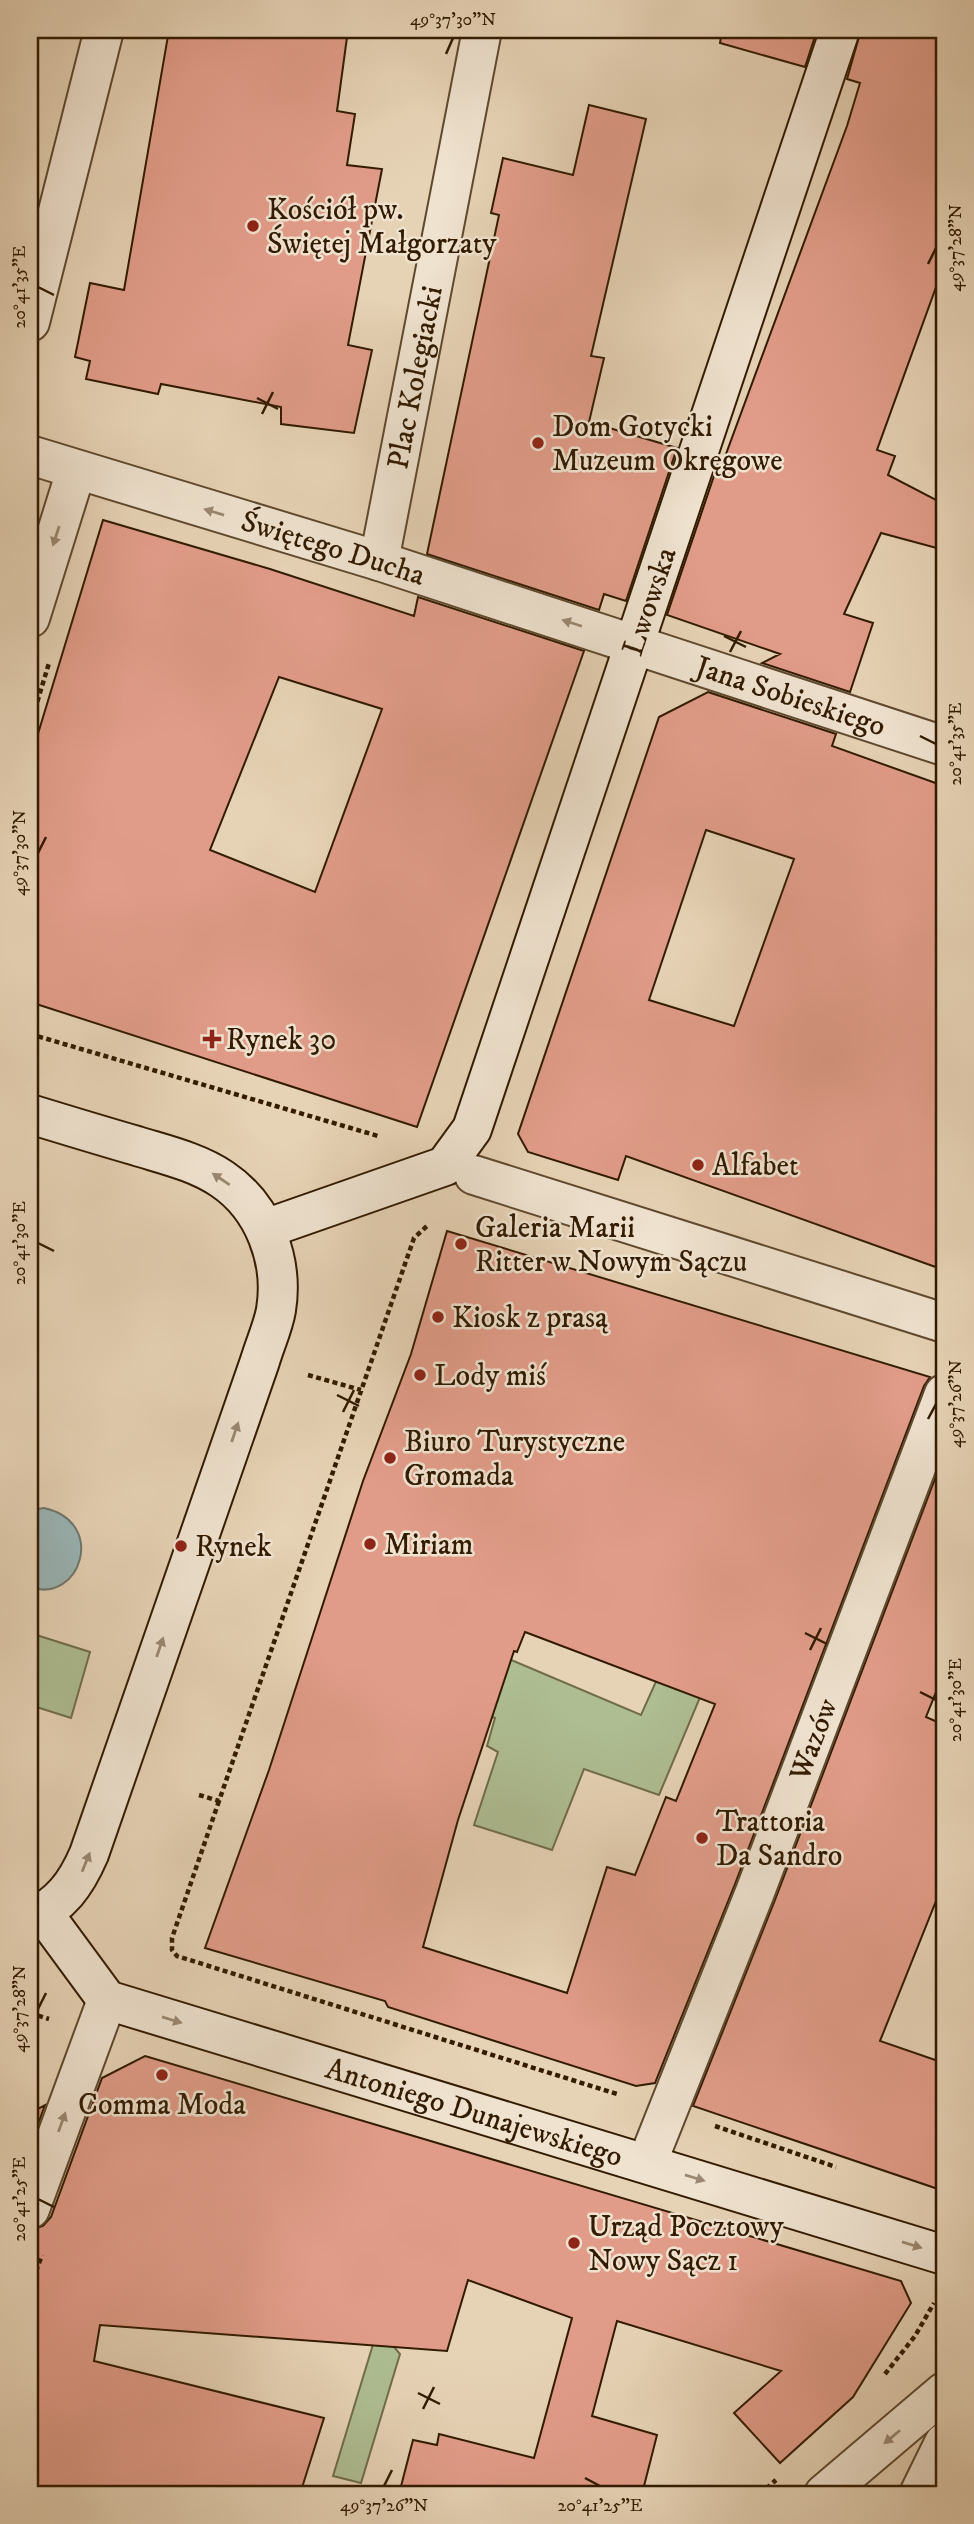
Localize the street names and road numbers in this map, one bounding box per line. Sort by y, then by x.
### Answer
street label: Plac Kolegiacki [380,283,452,472]
street label: Świętego Ducha [236,501,430,595]
street label: Lwowska [615,543,686,661]
street label: Jana Sobieskiego [688,648,890,746]
street label: Wazów [782,1693,847,1787]
street label: Antoniego Dunajewskiego [321,2051,627,2176]

